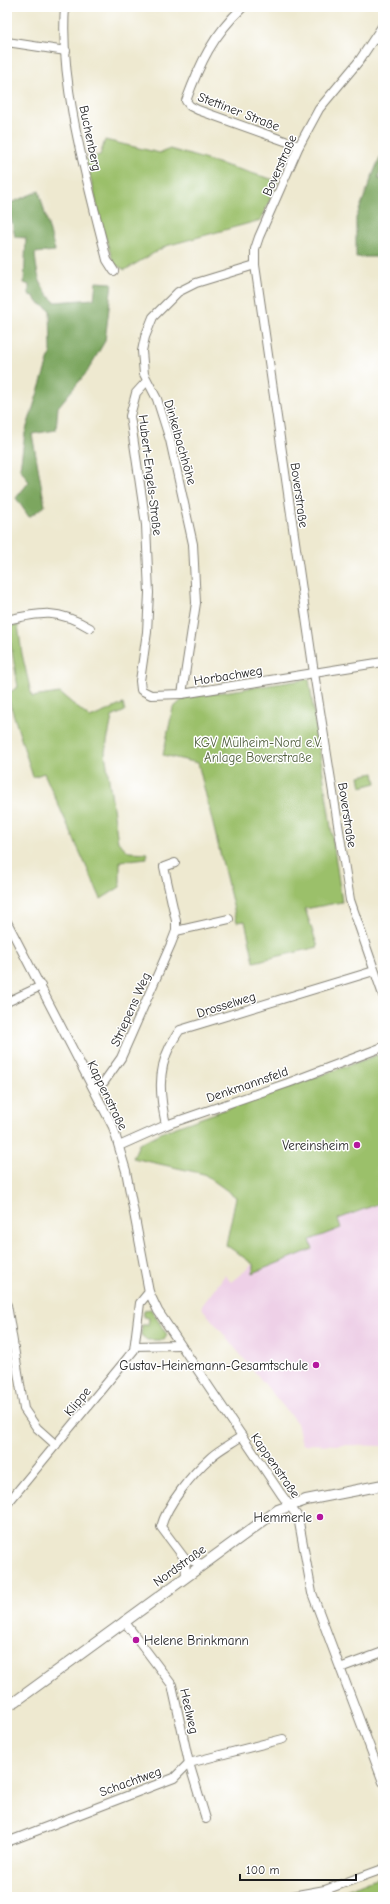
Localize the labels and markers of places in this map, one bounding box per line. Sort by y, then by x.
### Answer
place label: Vereinsheim [282,1138,349,1153]
marker: Vereinsheim [352,1140,362,1150]
place label: Gustav-Heinemann-Gesamtschule [119,1358,308,1373]
marker: Gustav-Heinemann-Gesamtschule [311,1360,321,1370]
place label: Hemmerle [254,1510,312,1525]
marker: Hemmerle [315,1512,325,1522]
place label: Helene Brinkmann [144,1633,249,1648]
marker: Helene Brinkmann [131,1635,141,1645]

